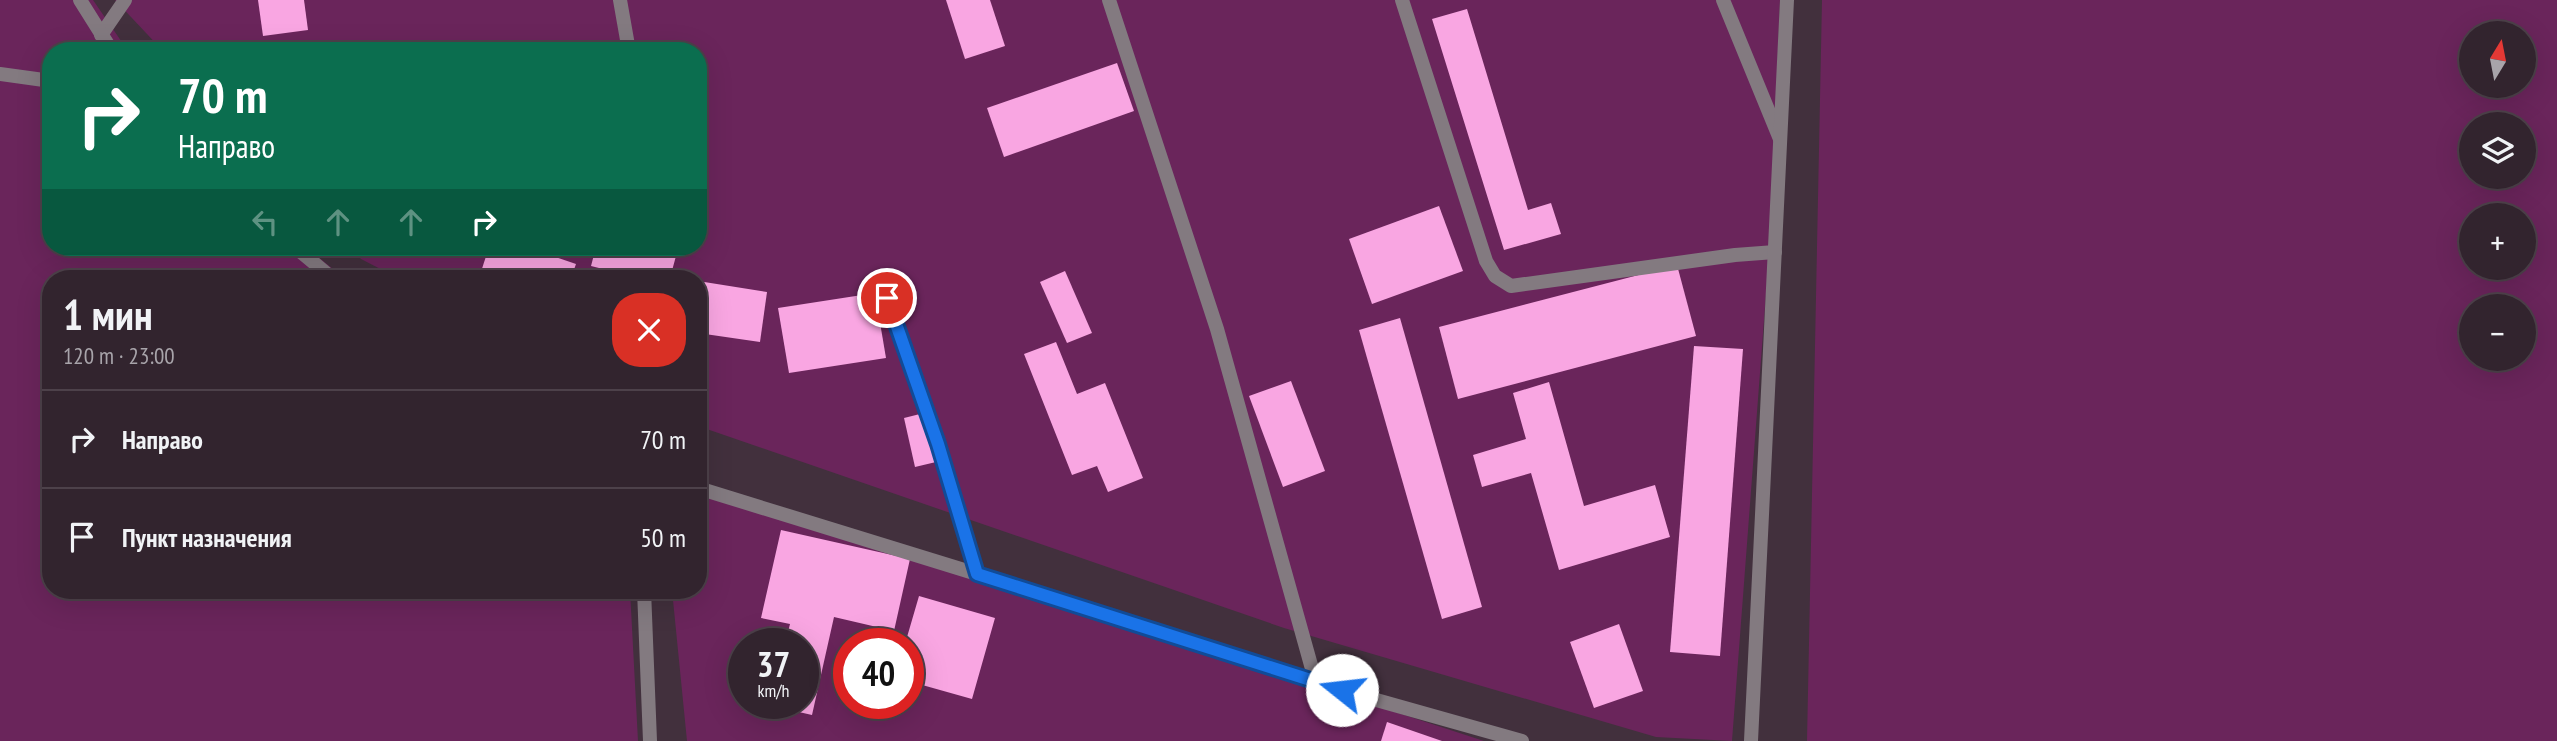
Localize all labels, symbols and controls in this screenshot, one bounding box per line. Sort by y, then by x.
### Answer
north arrow [2459,21,2536,98]
map controls [2459,21,2536,371]
text: 70 m [178,63,267,127]
icon: right [63,70,154,161]
button: layers [2459,112,2536,189]
text: Направо [178,125,275,167]
icon: left [246,203,284,241]
icon: ahead [319,203,357,241]
icon: ahead [392,203,430,241]
icon: right [465,203,503,241]
button: + [2459,203,2536,280]
pin [857,268,917,328]
icon: arrive [868,279,906,317]
text: 1 мин [63,287,153,342]
button: close [612,293,686,367]
button: − [2459,294,2536,371]
text: 120 m · 23:00 [63,341,175,370]
icon: right [63,420,101,458]
text: Направо [122,423,203,456]
text: 70 m [640,423,686,456]
icon: arrive [63,518,101,556]
text: Пункт назначения [122,521,292,554]
text: 50 m [640,521,686,554]
speed limit sign: 40 [833,628,924,719]
text: 37 [757,641,790,687]
position arrow [1305,653,1379,727]
text: km/h [758,679,789,702]

